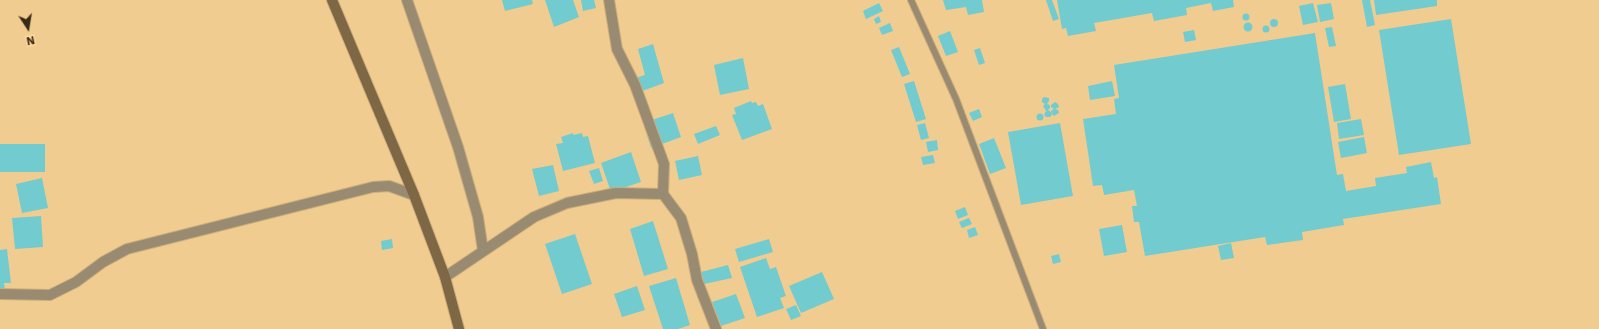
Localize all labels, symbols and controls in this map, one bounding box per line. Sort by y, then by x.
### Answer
north arrow [8,8,48,48]
text: N [25,33,36,47]

